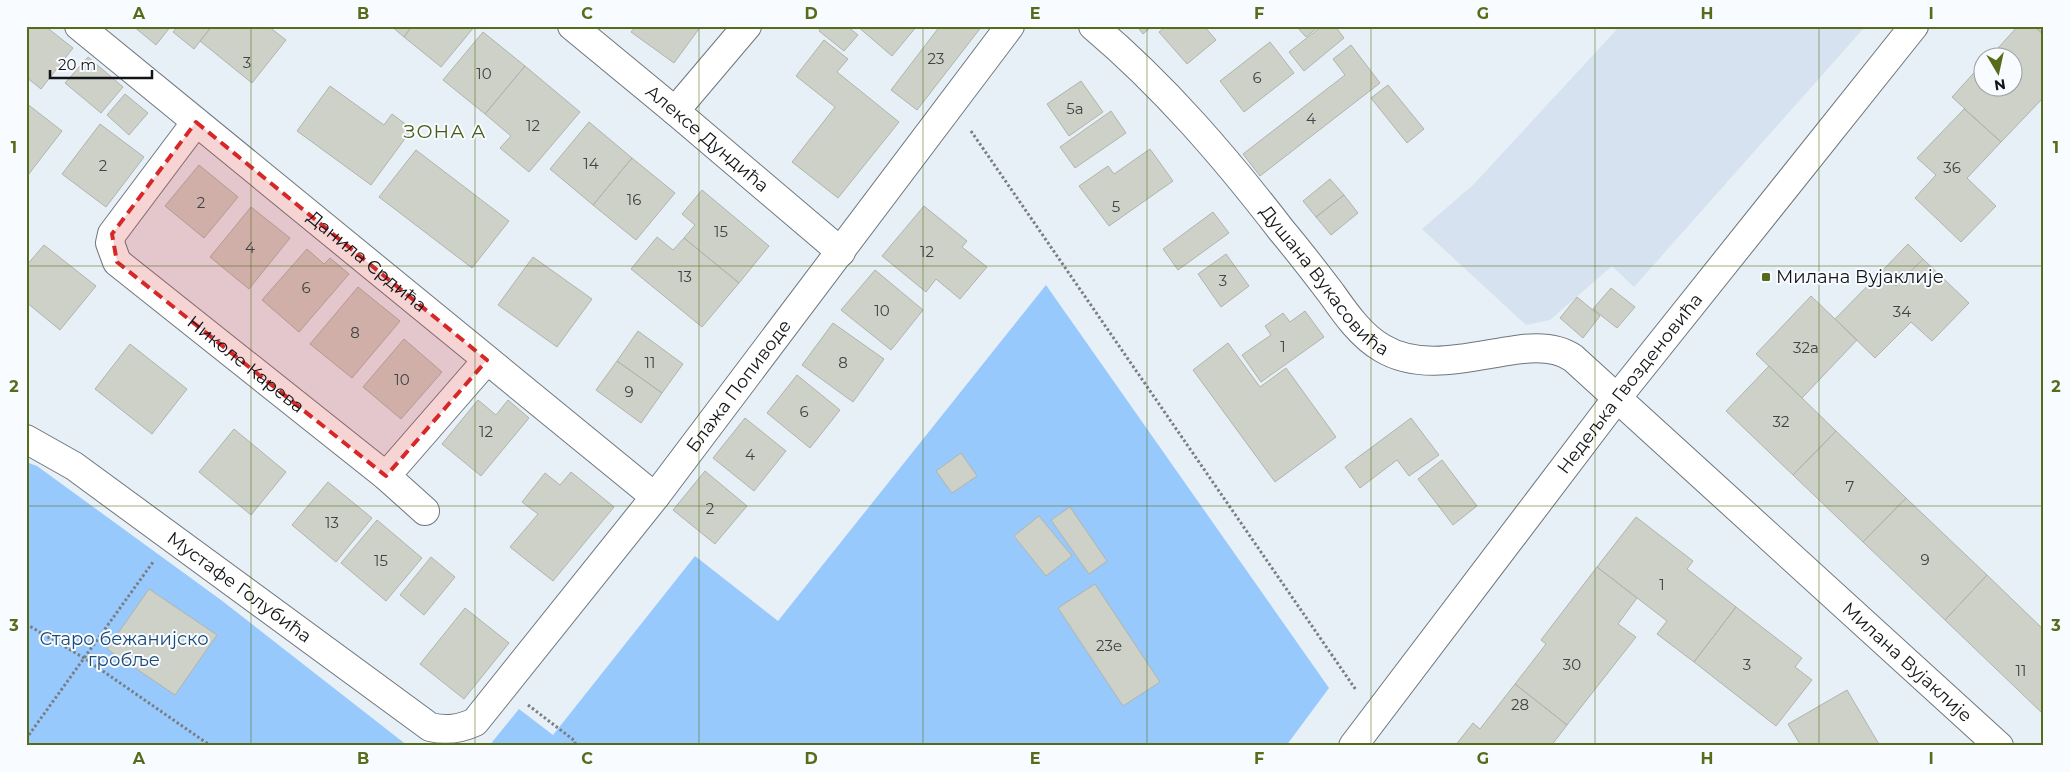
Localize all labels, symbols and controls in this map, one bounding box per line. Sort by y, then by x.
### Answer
text: A [132,4,146,23]
text: B [357,4,369,23]
text: C [581,4,593,23]
text: D [804,4,818,23]
text: E [1030,4,1040,23]
text: F [1254,4,1264,23]
text: G [1477,4,1489,23]
text: H [1701,4,1713,23]
text: I [1928,4,1934,23]
scale bar [50,48,152,80]
north arrow [1972,48,2022,98]
house number: 23 [928,49,944,68]
house number: 3 [243,53,251,72]
text: 20 m [58,55,96,74]
house number: 10 [476,64,492,83]
house number: 6 [1252,68,1262,87]
text: N [1993,75,2007,95]
street label: Алексе Дундића [641,80,773,197]
house number: 5a [1066,99,1084,118]
house number: 4 [1306,109,1316,128]
house number: 12 [526,116,540,135]
district label: ЗОНА А [404,120,486,143]
text: 1 [11,138,17,157]
text: 1 [2053,138,2059,157]
house number: 14 [583,154,599,173]
house number: 2 [99,156,107,175]
house number: 36 [1943,158,1961,177]
house number: 16 [627,190,641,209]
house number: 2 [197,193,205,212]
house number: 5 [1112,197,1120,216]
street label: Душана Вукасовића [1255,201,1393,361]
street label: Данила Срдића [303,206,431,317]
house number: 15 [714,222,728,241]
house number: 4 [245,238,255,257]
house number: 12 [920,242,934,261]
place label: Милана Вујаклије [1776,266,1944,288]
house number: 13 [678,267,692,286]
house number: 3 [1219,271,1227,290]
marker: Милана Вујаклије [1760,271,1772,283]
house number: 6 [301,278,311,297]
street label: Недељка Гвозденовића [1552,289,1707,478]
house number: 10 [874,301,890,320]
house number: 34 [1893,302,1911,321]
street label: Николе Карева [183,311,309,418]
street label: Блажа Попиводе [682,315,796,457]
house number: 8 [350,323,360,342]
house number: 1 [1280,337,1286,356]
house number: 32a [1793,338,1819,357]
house number: 11 [645,353,655,372]
house number: 8 [838,353,848,372]
house number: 10 [394,370,410,389]
text: 2 [9,377,19,396]
text: 2 [2051,377,2061,396]
house number: 9 [624,382,634,401]
house number: 6 [799,402,809,421]
house number: 32 [1773,412,1789,431]
house number: 12 [479,422,493,441]
house number: 4 [745,445,755,464]
house number: 7 [1846,477,1855,496]
house number: 2 [706,499,714,518]
house number: 13 [325,513,339,532]
street label: Мустафе Голубића [163,527,316,647]
house number: 9 [1920,550,1930,569]
house number: 15 [374,551,388,570]
house number: 1 [1659,575,1665,594]
street label: Милана Вујаклије [1838,598,1977,727]
text: 3 [8,616,19,635]
text: 3 [2050,616,2061,635]
park label: Старо бежанијско гробље [39,628,209,671]
house number: 23e [1096,636,1122,655]
house number: 30 [1563,655,1581,674]
house number: 3 [1743,655,1751,674]
house number: 11 [2016,661,2026,680]
house number: 28 [1511,695,1529,714]
text: A [132,749,146,768]
text: B [357,749,369,768]
text: C [581,749,593,768]
text: D [804,749,818,768]
text: E [1030,749,1040,768]
text: F [1254,749,1264,768]
text: G [1477,749,1489,768]
text: H [1701,749,1713,768]
text: I [1928,749,1934,768]

